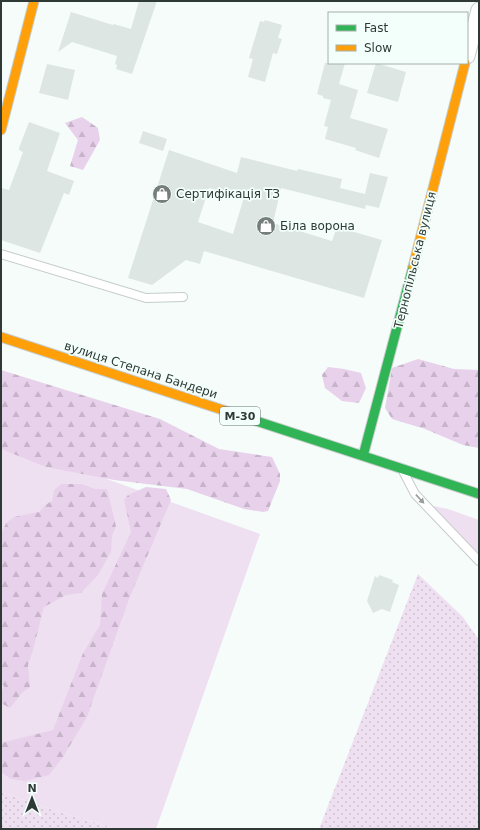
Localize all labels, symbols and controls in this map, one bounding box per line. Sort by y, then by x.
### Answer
legend [328,12,468,64]
text: Fast [364,21,388,35]
text: Slow [364,41,392,55]
shop icon: Сертифікація ТЗ [151,183,173,205]
place label: Сертифікація ТЗ [176,187,280,201]
street label: Тернопільська вулиця [391,190,439,331]
shop icon: Біла ворона [255,215,277,237]
place label: Біла ворона [280,219,355,233]
street label: вулиця Степана Бандери [63,339,219,401]
road number: М-30 [220,407,260,425]
one-way arrow [415,494,425,504]
north arrow [12,778,52,818]
text: N [27,782,37,795]

